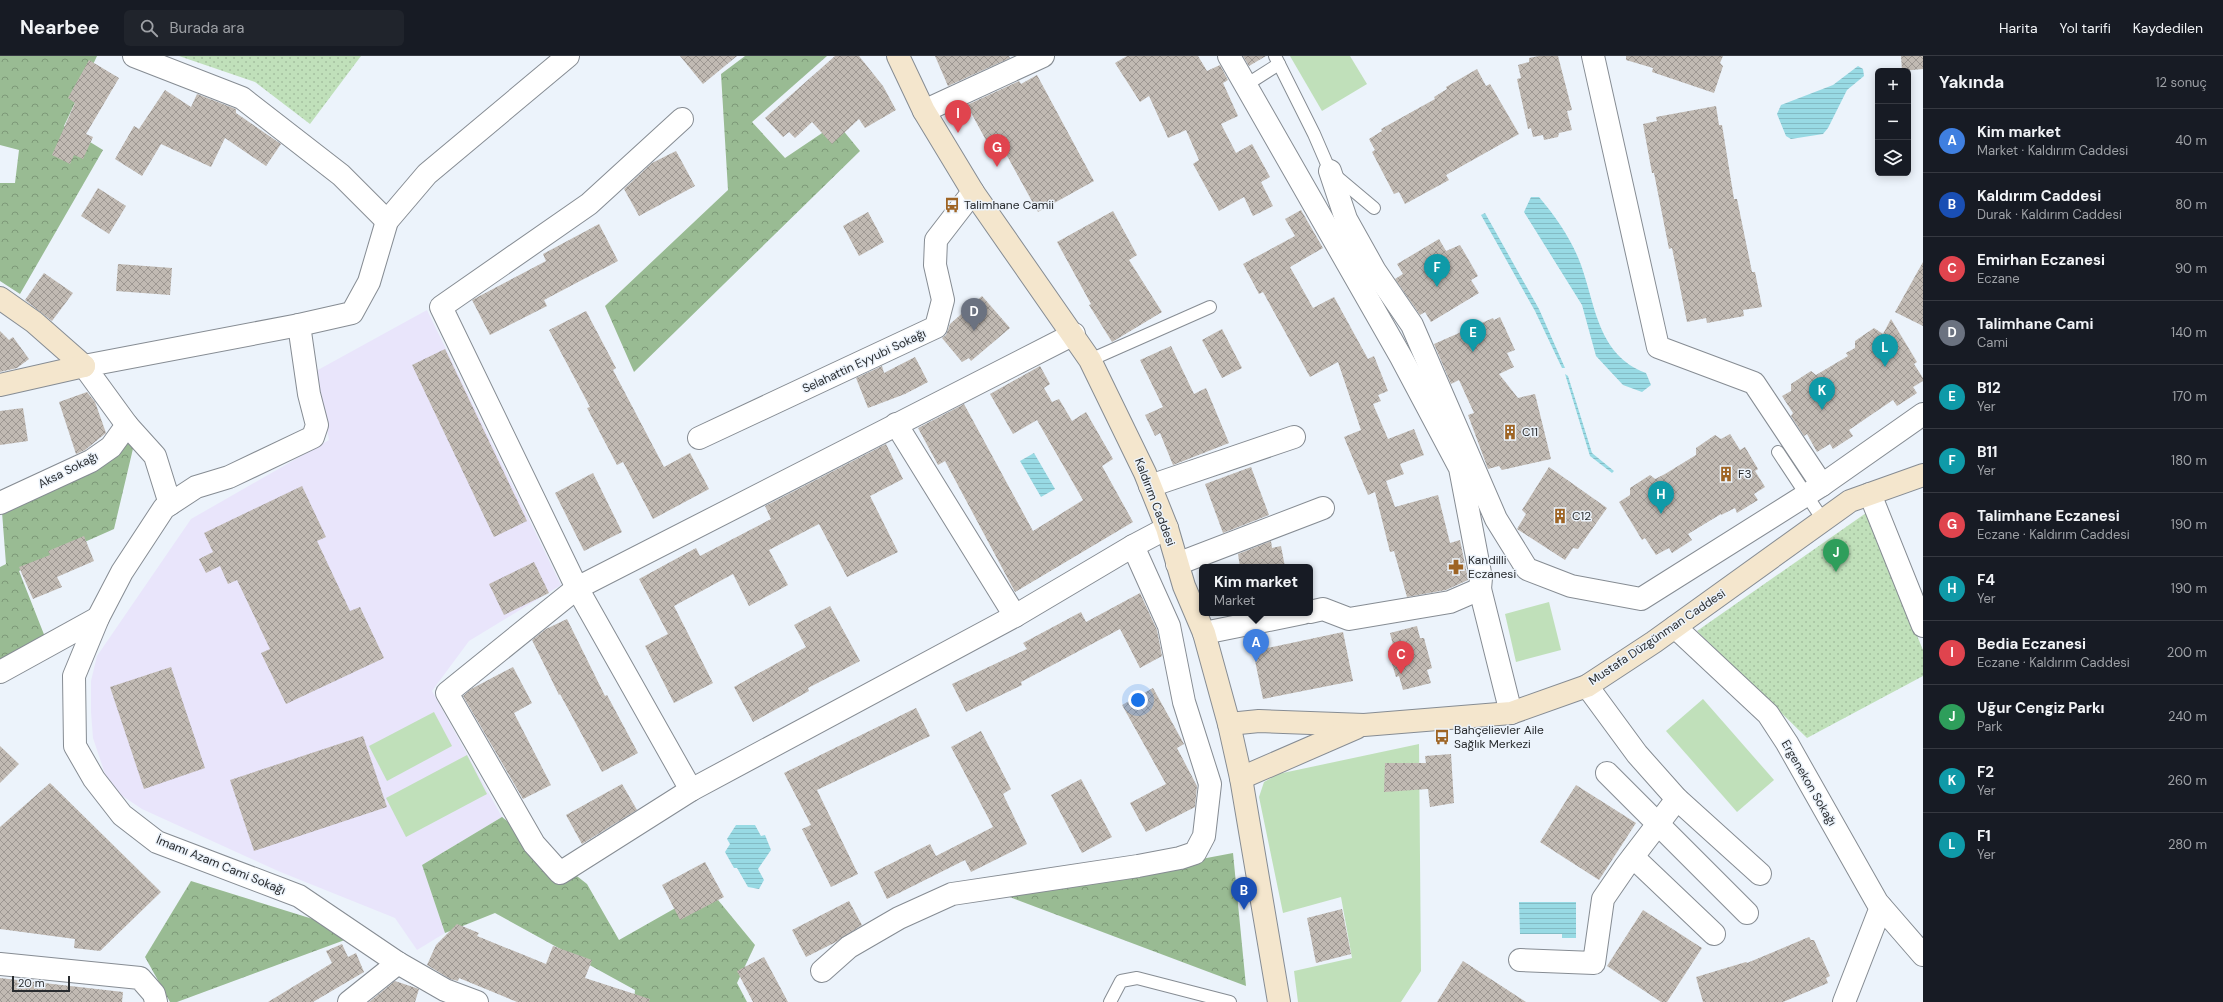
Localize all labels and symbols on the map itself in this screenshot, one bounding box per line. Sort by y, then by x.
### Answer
pin: I [945,100,971,133]
pin: G [984,134,1010,167]
bus stop icon: Talimhane Camii [943,196,961,214]
place label: Talimhane Camii [964,197,1054,213]
pin: F [1424,254,1450,287]
pin: D [961,298,987,331]
pin: E [1460,319,1486,352]
street label: Selahattin Eyyubi Sokağı [800,325,928,397]
pin: L [1872,334,1898,367]
pin: K [1809,377,1835,410]
building icon: C11 [1501,423,1519,441]
place label: C11 [1522,424,1538,440]
street label: Aksa Sokağı [35,448,101,492]
street label: Kaldırım Caddesi [1131,456,1179,548]
building icon: F3 [1717,465,1735,483]
place label: F3 [1738,466,1752,482]
pin: H [1648,481,1674,514]
building icon: C12 [1551,507,1569,525]
place label: C12 [1572,508,1591,524]
pin: J [1823,539,1849,572]
place label: Kandilli Eczanesi [1468,552,1516,582]
pharmacy icon: Kandilli Eczanesi [1447,558,1465,576]
street label: Mustafa Düzgünman Caddesi [1586,585,1728,689]
pin: A [1243,629,1269,662]
pin: C [1388,641,1414,674]
your location [1128,690,1148,710]
place label: Bahçelievler Aile Sağlık Merkezi [1454,722,1544,752]
bus stop icon: Bahçelievler Aile Sağlık Merkezi [1433,728,1451,746]
street label: Ergenekon Sokağı [1778,737,1840,829]
street label: İmamı Azam Cami Sokağı [154,832,288,898]
pin: B [1231,877,1257,910]
scale bar [12,974,70,993]

